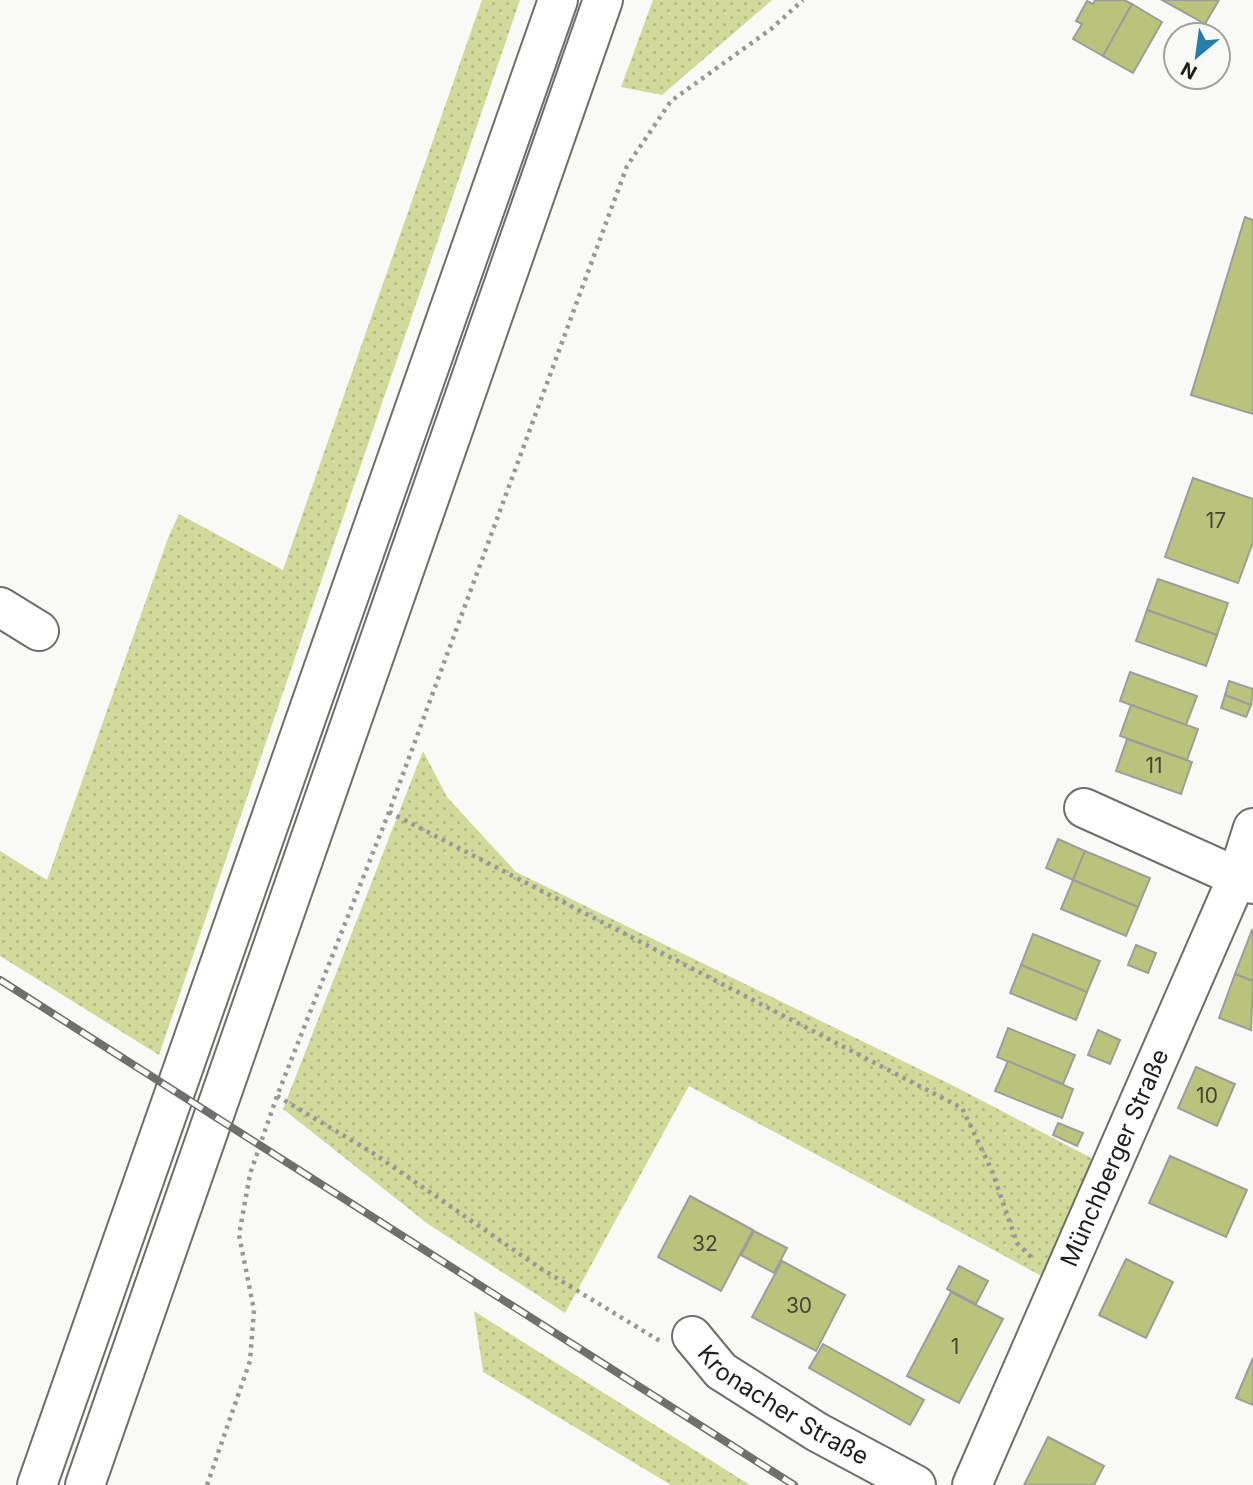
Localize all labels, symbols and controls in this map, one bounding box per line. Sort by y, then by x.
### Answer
north arrow [1162,21,1232,91]
text: N [1177,57,1201,84]
house number: 17 [1206,508,1226,533]
house number: 11 [1145,753,1163,778]
street label: Münchberger Straße [1054,1044,1175,1271]
house number: 10 [1196,1083,1218,1108]
house number: 32 [692,1231,718,1256]
house number: 30 [786,1293,812,1318]
house number: 1 [951,1334,959,1359]
street label: Kronacher Straße [692,1339,874,1471]

